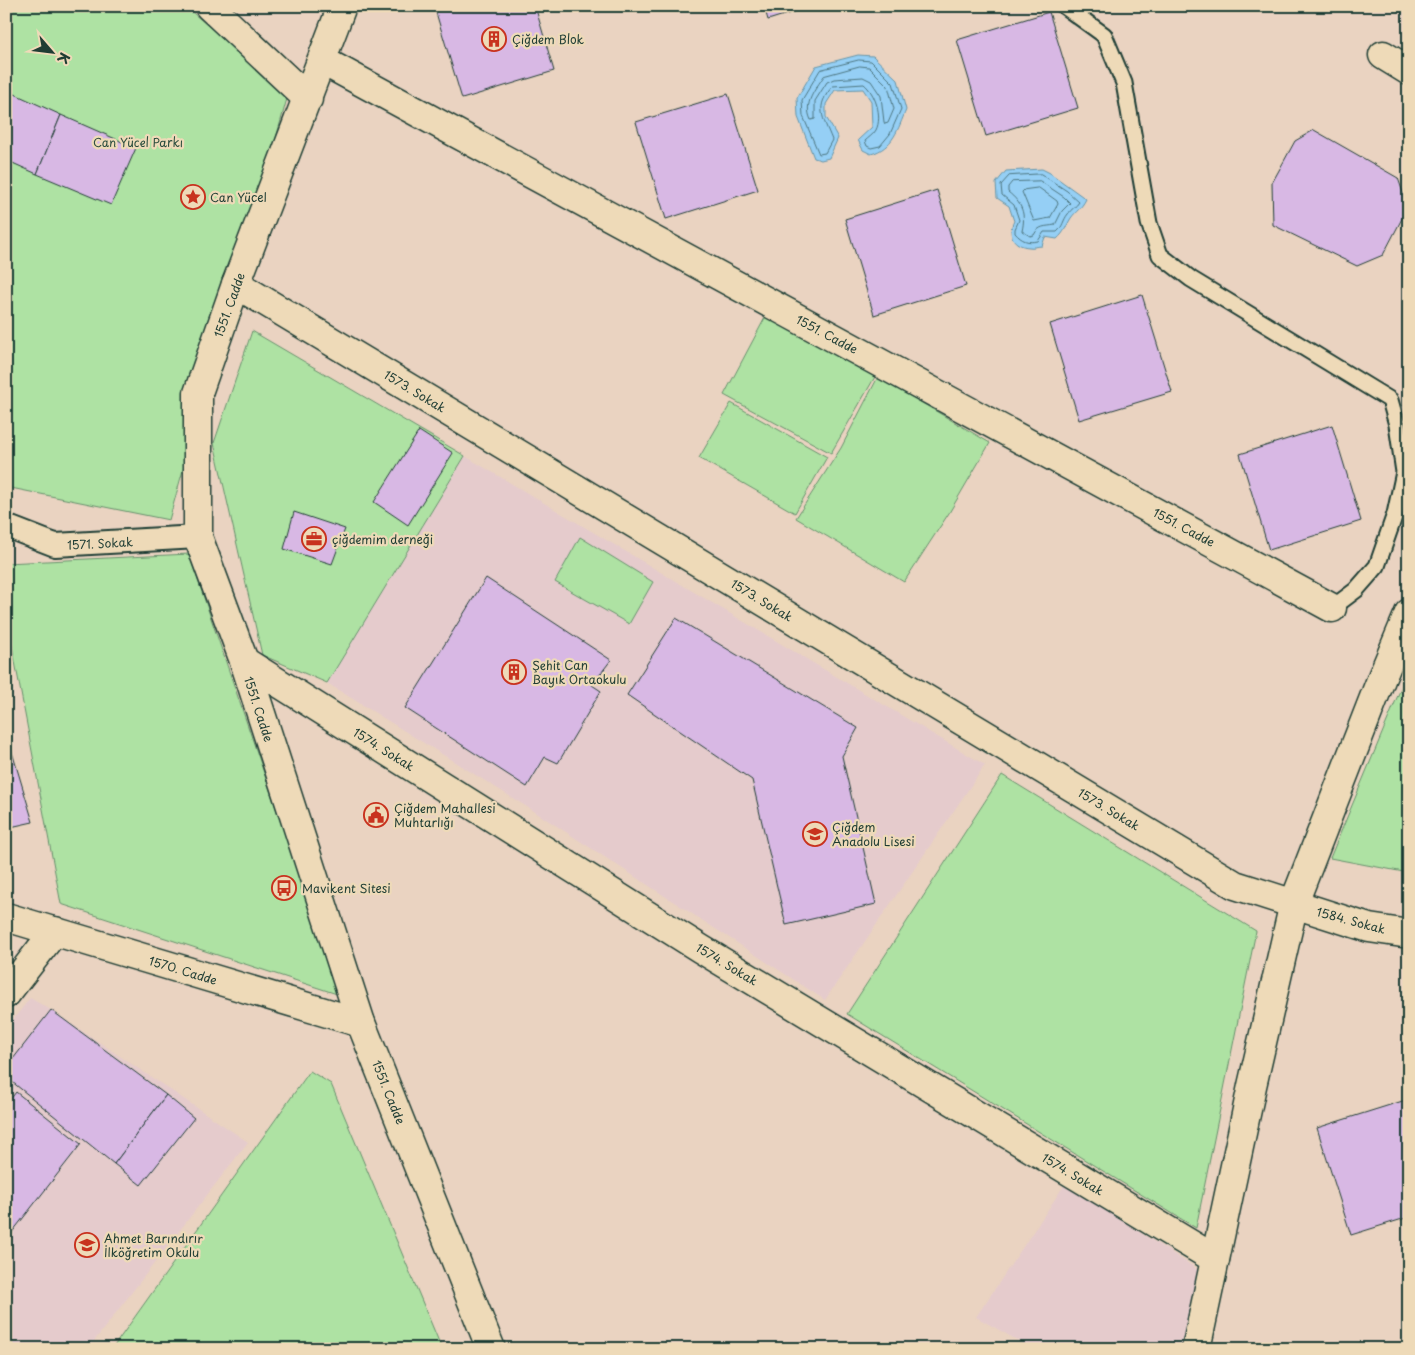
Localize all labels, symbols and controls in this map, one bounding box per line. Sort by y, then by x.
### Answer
building icon: Çiğdem Blok [481,26,507,52]
north arrow [28,28,78,78]
place label: Çiğdem Blok [512,30,585,48]
text: K [52,49,76,68]
park label: Can Yücel Parkı [93,133,183,151]
place icon: Can Yücel [180,184,206,210]
place label: Can Yücel [210,188,267,206]
street label: 1551. Cadde [209,270,249,340]
street label: 1551. Cadde [793,310,861,358]
street label: 1573. Sokak [381,365,449,417]
street label: 1551. Cadde [1150,503,1218,551]
office icon: çiğdemim derneği [301,526,327,552]
place label: çiğdemim derneği [332,530,433,548]
street label: 1571. Sokak [67,532,133,554]
street label: 1573. Sokak [728,574,796,626]
place label: Şehit Can Bayık Ortaokulu [532,656,627,688]
building icon: Şehit Can Bayık Ortaokulu [501,659,527,685]
street label: 1551. Cadde [240,674,278,744]
street label: 1574. Sokak [350,723,418,775]
street label: 1573. Sokak [1075,783,1143,835]
place label: Çiğdem Mahallesi Muhtarlığı [394,799,496,831]
public building icon: Çiğdem Mahallesi Muhtarlığı [363,802,389,828]
place label: Çiğdem Anadolu Lisesi [832,818,915,850]
school or university icon: Çiğdem Anadolu Lisesi [802,821,828,847]
bus stop icon: Mavikent Sitesi [271,875,297,901]
place label: Mavikent Sitesi [302,879,391,897]
street label: 1584. Sokak [1314,902,1388,938]
street label: 1574. Sokak [693,938,761,990]
street label: 1570. Cadde [147,951,219,989]
street label: 1551. Cadde [368,1057,410,1127]
street label: 1574. Sokak [1039,1148,1107,1200]
place label: Ahmet Barındırır İlköğretim Okulu [104,1229,203,1261]
school or university icon: Ahmet Barındırır İlköğretim Okulu [74,1232,100,1258]

